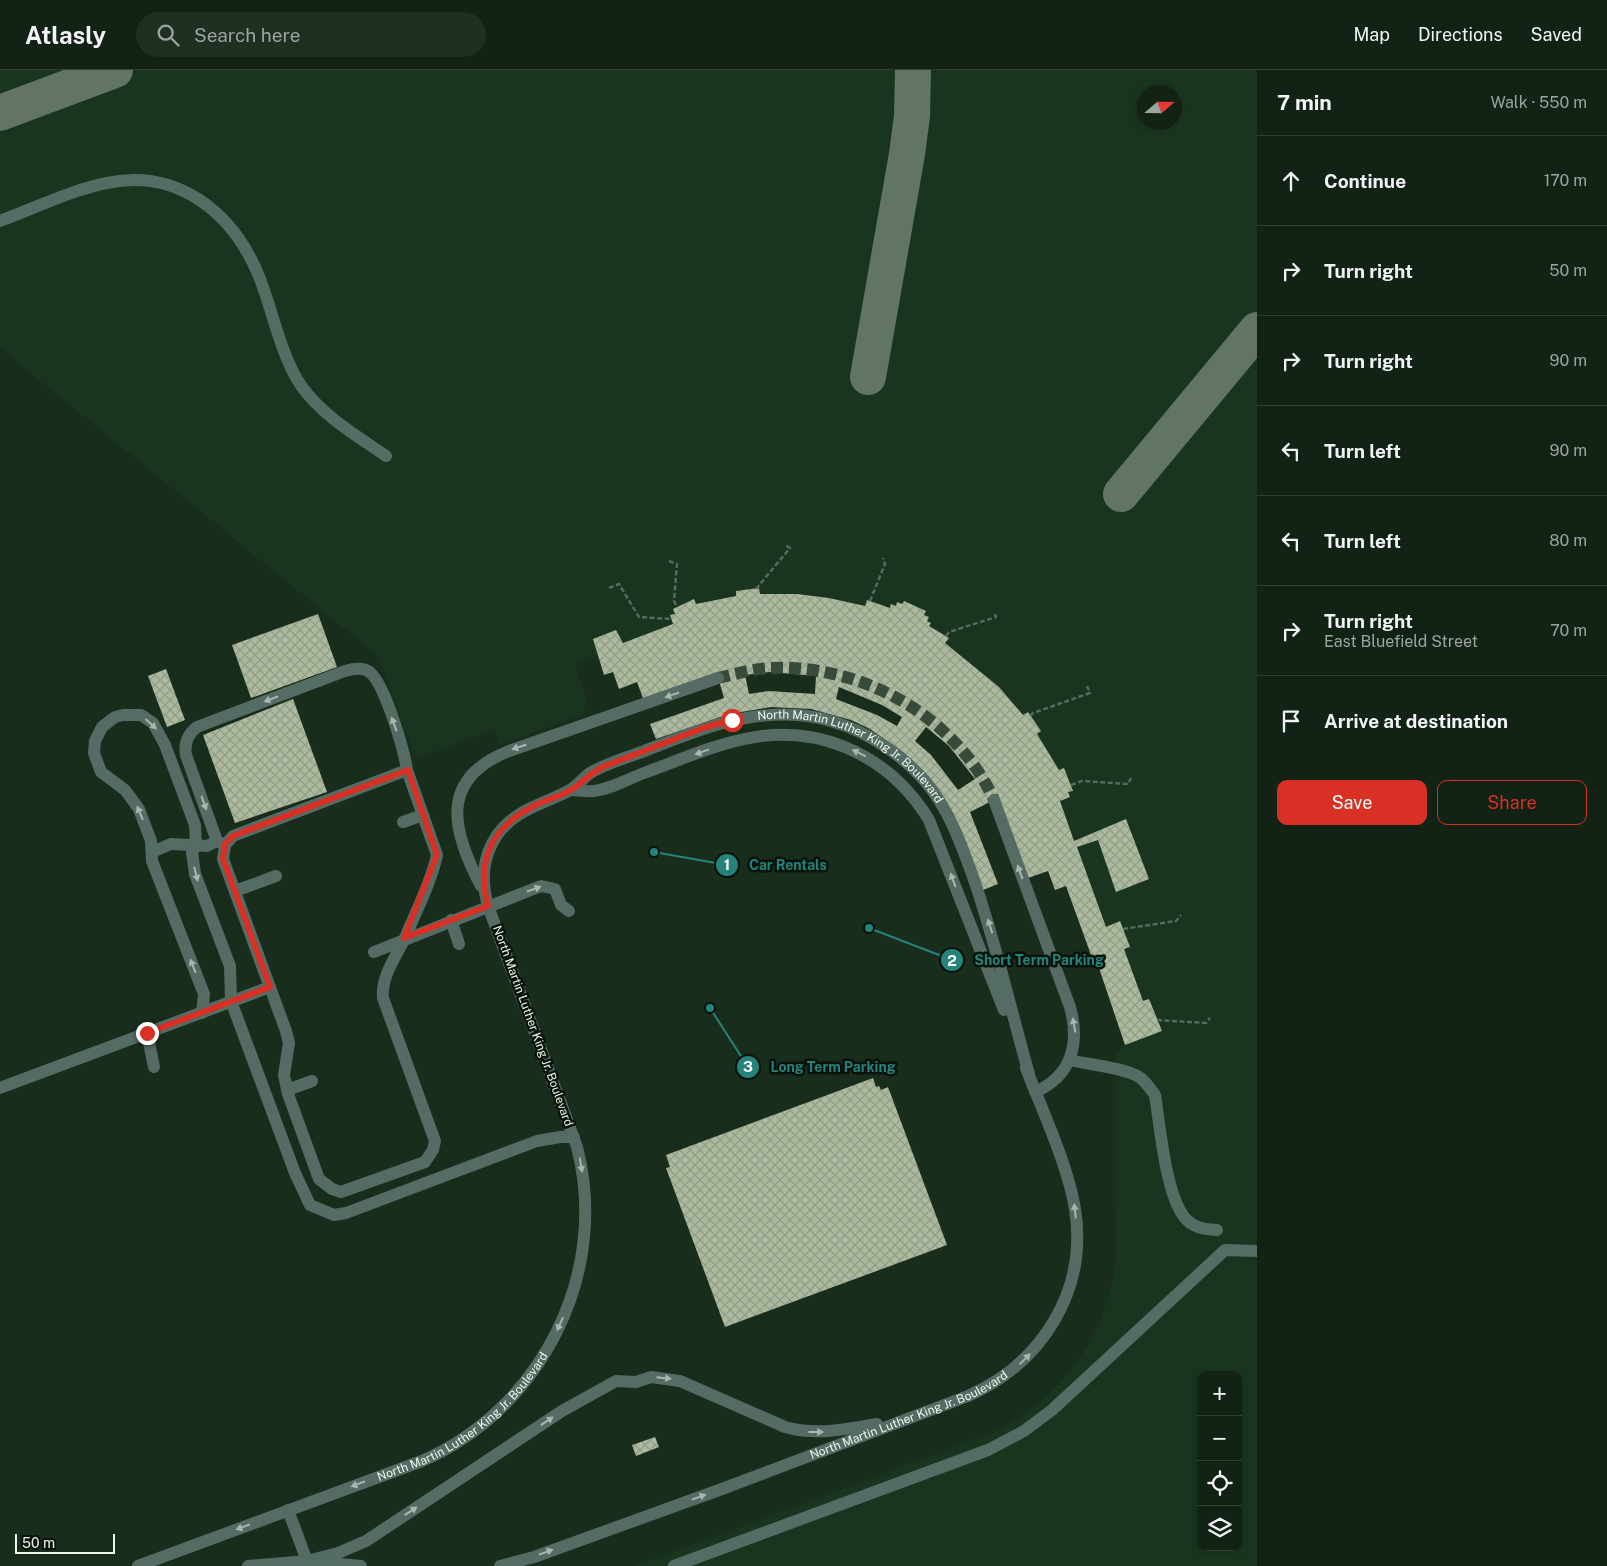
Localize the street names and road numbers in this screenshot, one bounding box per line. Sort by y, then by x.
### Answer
street label: North Martin Luther King Jr. Boulevard [757,707,946,806]
street label: North Martin Luther King Jr. Boulevard [490,924,576,1128]
street label: North Martin Luther King Jr. Boulevard [375,1350,551,1484]
street label: North Martin Luther King Jr. Boulevard [808,1368,1010,1462]

